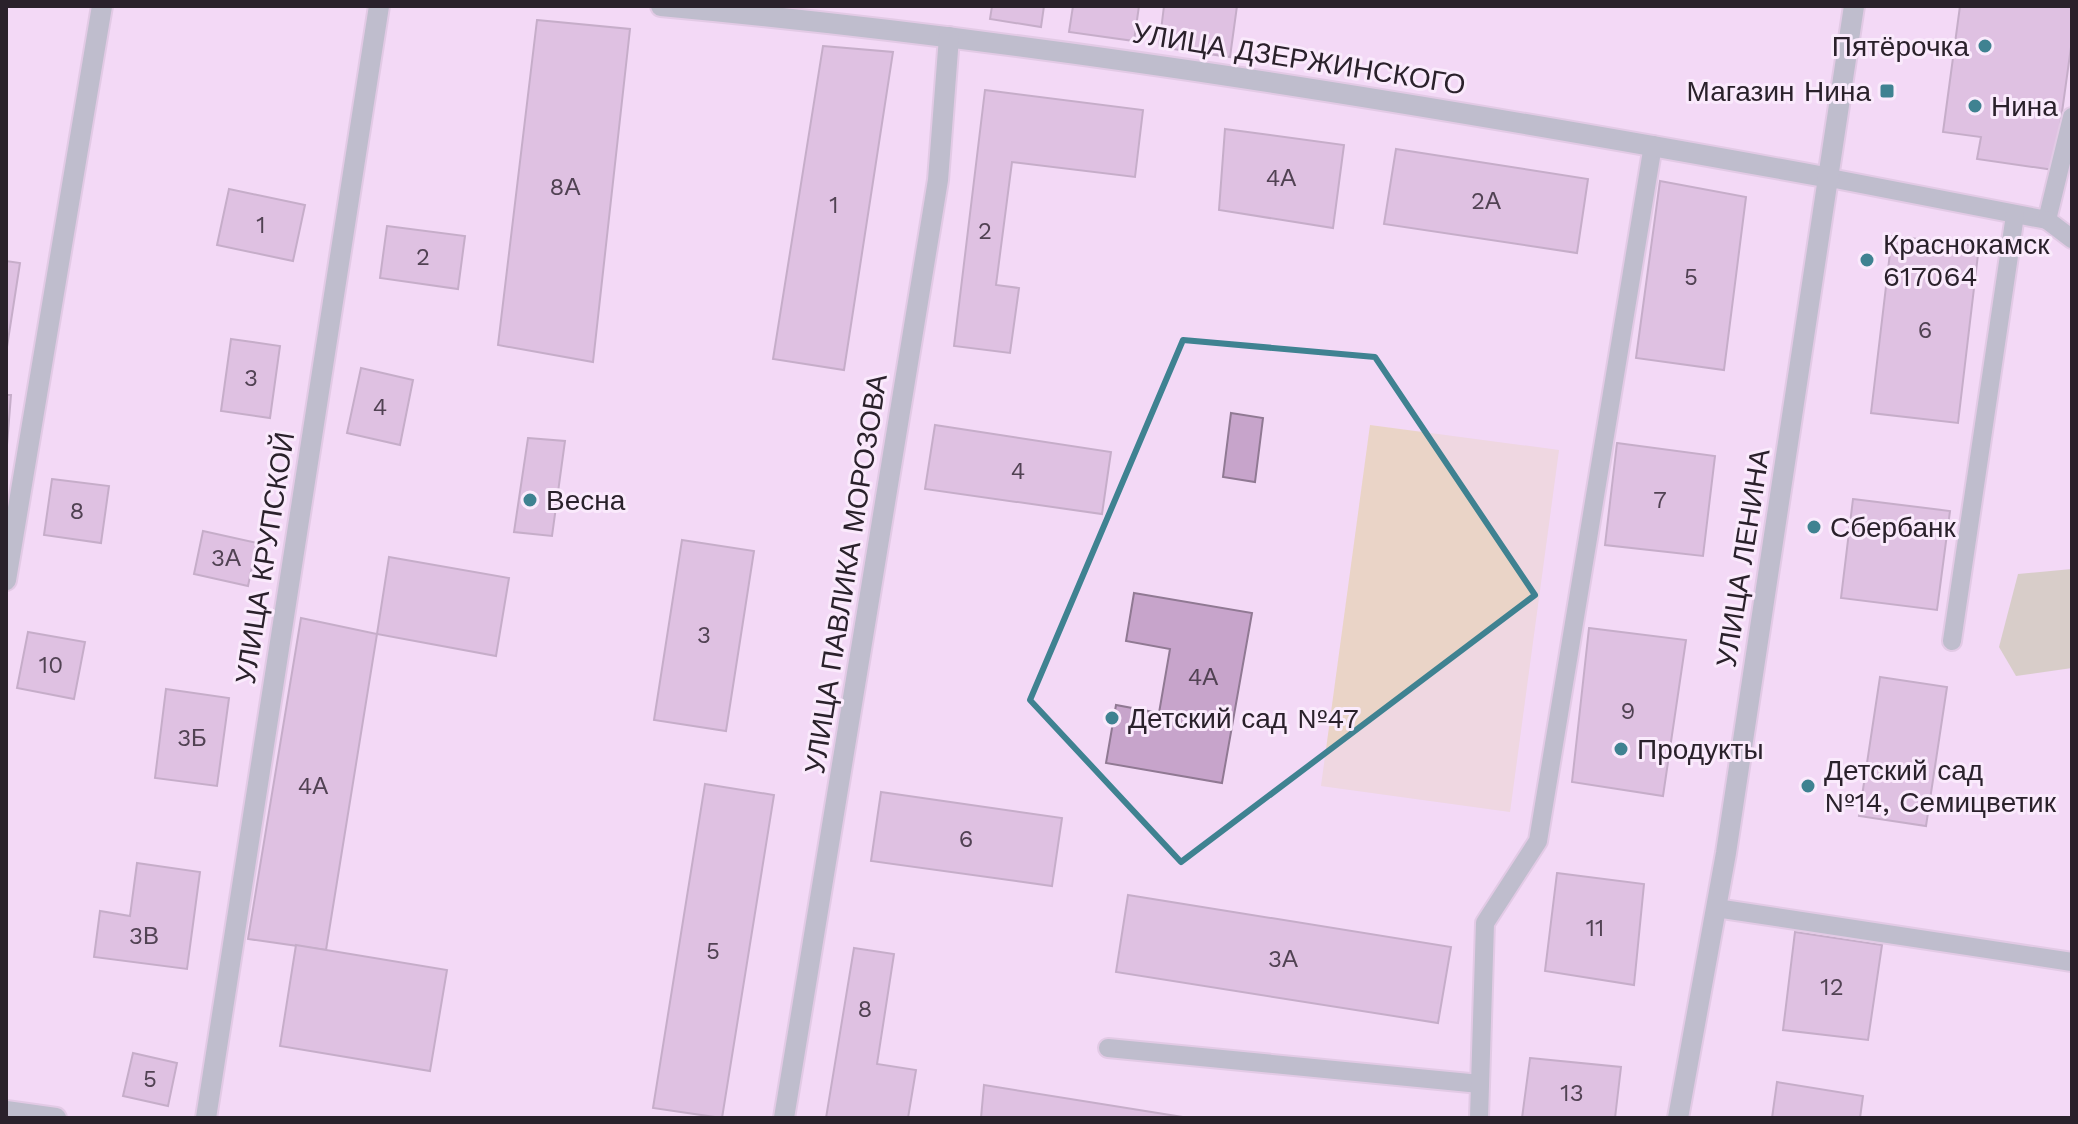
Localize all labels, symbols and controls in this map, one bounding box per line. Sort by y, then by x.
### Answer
street label: УЛИЦА ДЗЕРЖИНСКОГО [1130,16,1468,102]
place label: Пятёрочка [1832,30,1969,63]
marker: Пятёрочка [1976,37,1994,55]
place label: Магазин Нина [1687,75,1871,108]
marker: Магазин Нина [1878,82,1896,100]
place label: Нина [1991,90,2058,123]
marker: Нина [1966,97,1984,115]
house number: 4А [1266,164,1296,192]
house number: 8А [550,173,580,201]
house number: 2А [1471,187,1501,215]
house number: 1 [829,191,839,219]
house number: 1 [256,211,266,239]
house number: 2 [978,217,992,245]
place label: Краснокамск 617064 [1883,228,2050,293]
house number: 2 [416,243,430,271]
marker: Краснокамск 617064 [1858,251,1876,269]
house number: 5 [1684,263,1698,291]
house number: 6 [1918,316,1932,344]
house number: 3 [244,364,258,392]
street label: УЛИЦА ПАВЛИКА МОРОЗОВА [798,371,894,776]
house number: 4 [373,393,387,421]
street label: УЛИЦА КРУПСКОЙ [229,430,301,686]
street label: УЛИЦА ЛЕНИНА [1709,446,1777,670]
house number: 4 [1011,457,1025,485]
place label: Весна [546,484,626,517]
house number: 7 [1653,486,1667,514]
marker: Весна [521,491,539,509]
house number: 8 [70,497,84,525]
place label: Сбербанк [1830,511,1957,544]
marker: Сбербанк [1805,518,1823,536]
house number: 3А [211,544,241,572]
house number: 3 [697,621,711,649]
house number: 10 [39,651,63,679]
house number: 4А [1188,663,1218,691]
house number: 9 [1621,697,1635,725]
place label: Детский сад №47 [1128,702,1359,735]
marker: Детский сад №47 [1103,709,1121,727]
house number: 3Б [177,724,207,752]
place label: Продукты [1637,733,1764,766]
marker: Продукты [1612,740,1630,758]
place label: Детский сад №14, Семицветик [1824,754,2057,819]
house number: 4А [298,772,328,800]
marker: Детский сад №14, Семицветик [1799,777,1817,795]
house number: 6 [959,825,973,853]
house number: 11 [1586,914,1604,942]
house number: 3В [129,922,159,950]
house number: 5 [706,937,720,965]
house number: 3А [1268,945,1298,973]
house number: 12 [1820,973,1844,1001]
house number: 8 [858,995,872,1023]
house number: 5 [143,1065,157,1093]
house number: 13 [1560,1079,1584,1107]

